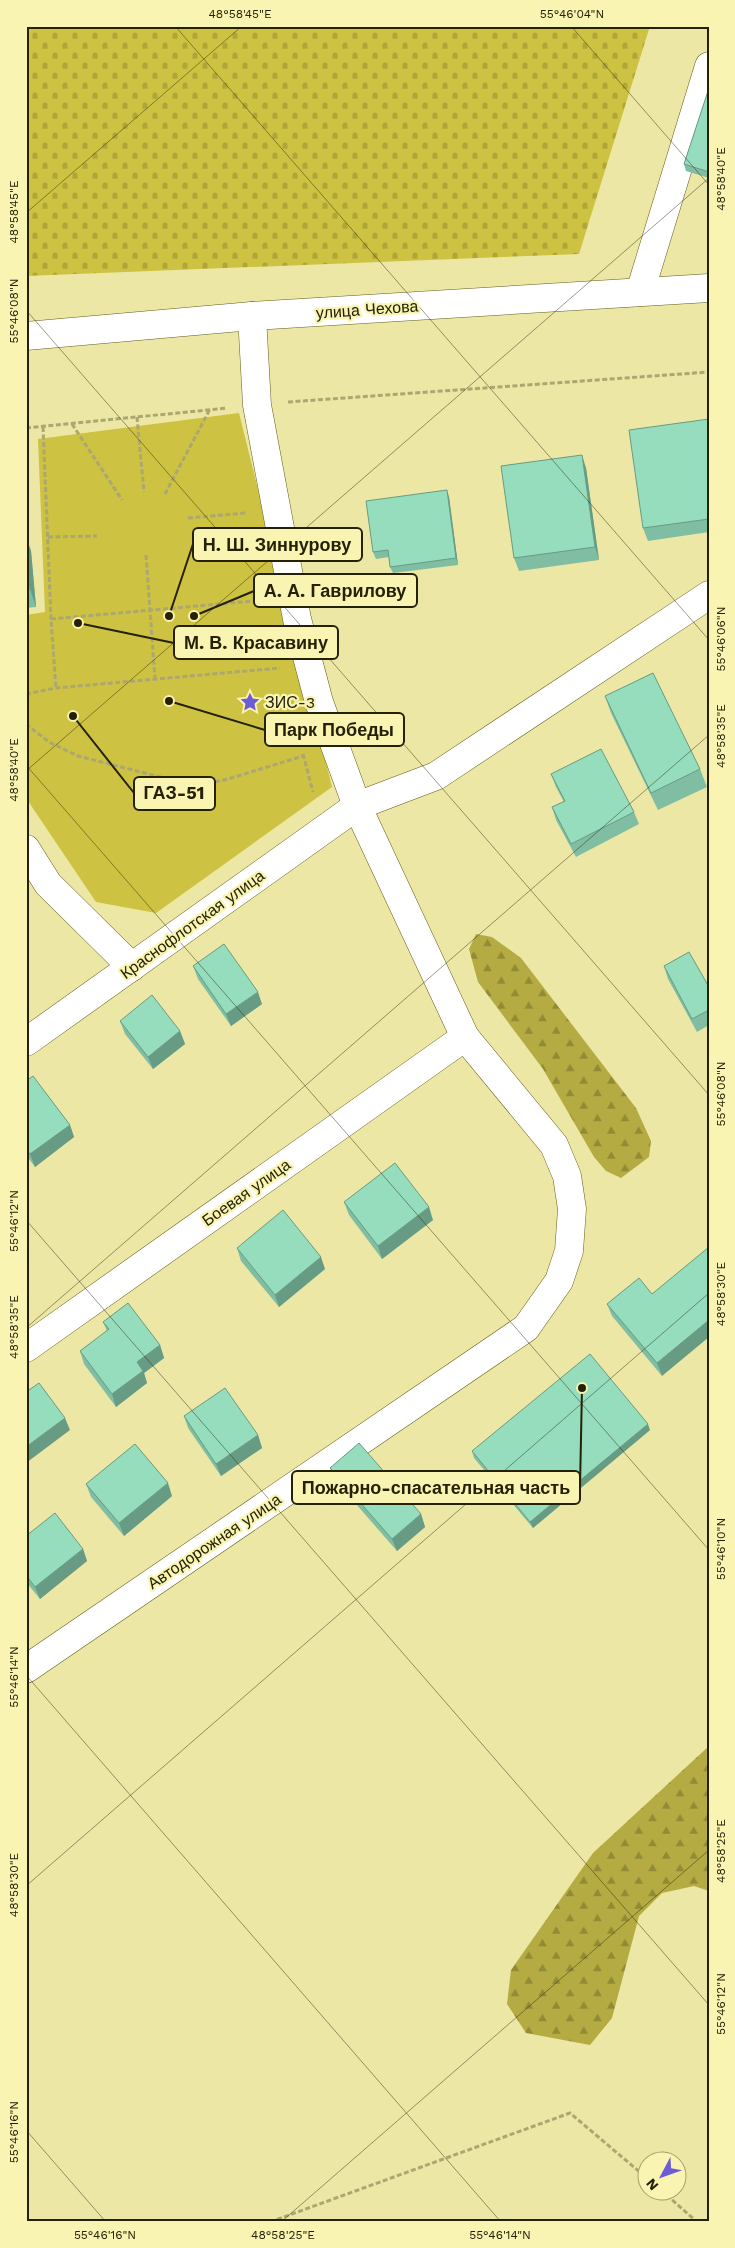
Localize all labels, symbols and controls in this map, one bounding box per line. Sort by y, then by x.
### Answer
text: 48°58'45"E [208,7,272,21]
text: 55°46'04"N [540,7,604,21]
text: 48°58'40"E [714,147,728,211]
text: 48°58'45"E [7,180,21,244]
text: 55°46'08"N [7,278,21,344]
street label: улица Чехова [315,296,419,323]
callout: Н. Ш. Зиннурову [193,528,362,561]
text: Н. Ш. Зиннурову [203,534,351,555]
callout: А. А. Гаврилову [254,574,417,607]
text: А. А. Гаврилову [264,580,406,601]
text: 55°46'06"N [714,606,728,672]
callout: М. В. Красавину [174,626,338,659]
text: М. В. Красавину [184,632,328,653]
place icon: ЗИС-3 [239,691,261,713]
place label: ЗИС-3 [265,693,315,712]
text: 48°58'35"E [714,704,728,768]
callout: Парк Победы [265,713,404,746]
text: Парк Победы [274,719,394,740]
text: 48°58'40"E [7,738,21,802]
callout: ГАЗ-51 [134,777,215,810]
text: ГАЗ-51 [143,782,205,803]
street label: Краснофлотская улица [117,866,268,983]
text: 55°46'08"N [714,1061,728,1127]
street label: Боевая улица [198,1155,294,1230]
text: 55°46'12"N [7,1190,21,1252]
text: 48°58'30"E [714,1261,728,1326]
text: 48°58'35"E [7,1295,21,1359]
callout: Пожарно-спасательная часть [292,1471,580,1504]
text: Пожарно-спасательная часть [302,1477,570,1498]
street label: Автодорожная улица [144,1490,285,1593]
text: 55°46'10"N [714,1518,728,1580]
text: 55°46'14"N [7,1646,21,1708]
text: 48°58'25"E [714,1819,728,1883]
text: 48°58'30"E [7,1852,21,1917]
text: 55°46'12"N [714,1973,728,2035]
text: 55°46'16"N [7,2101,21,2163]
north arrow [638,2150,688,2200]
text: N [643,2175,662,2194]
text: 55°46'16"N [74,2228,136,2242]
text: 48°58'25"E [251,2228,315,2242]
text: 55°46'14"N [469,2228,531,2242]

